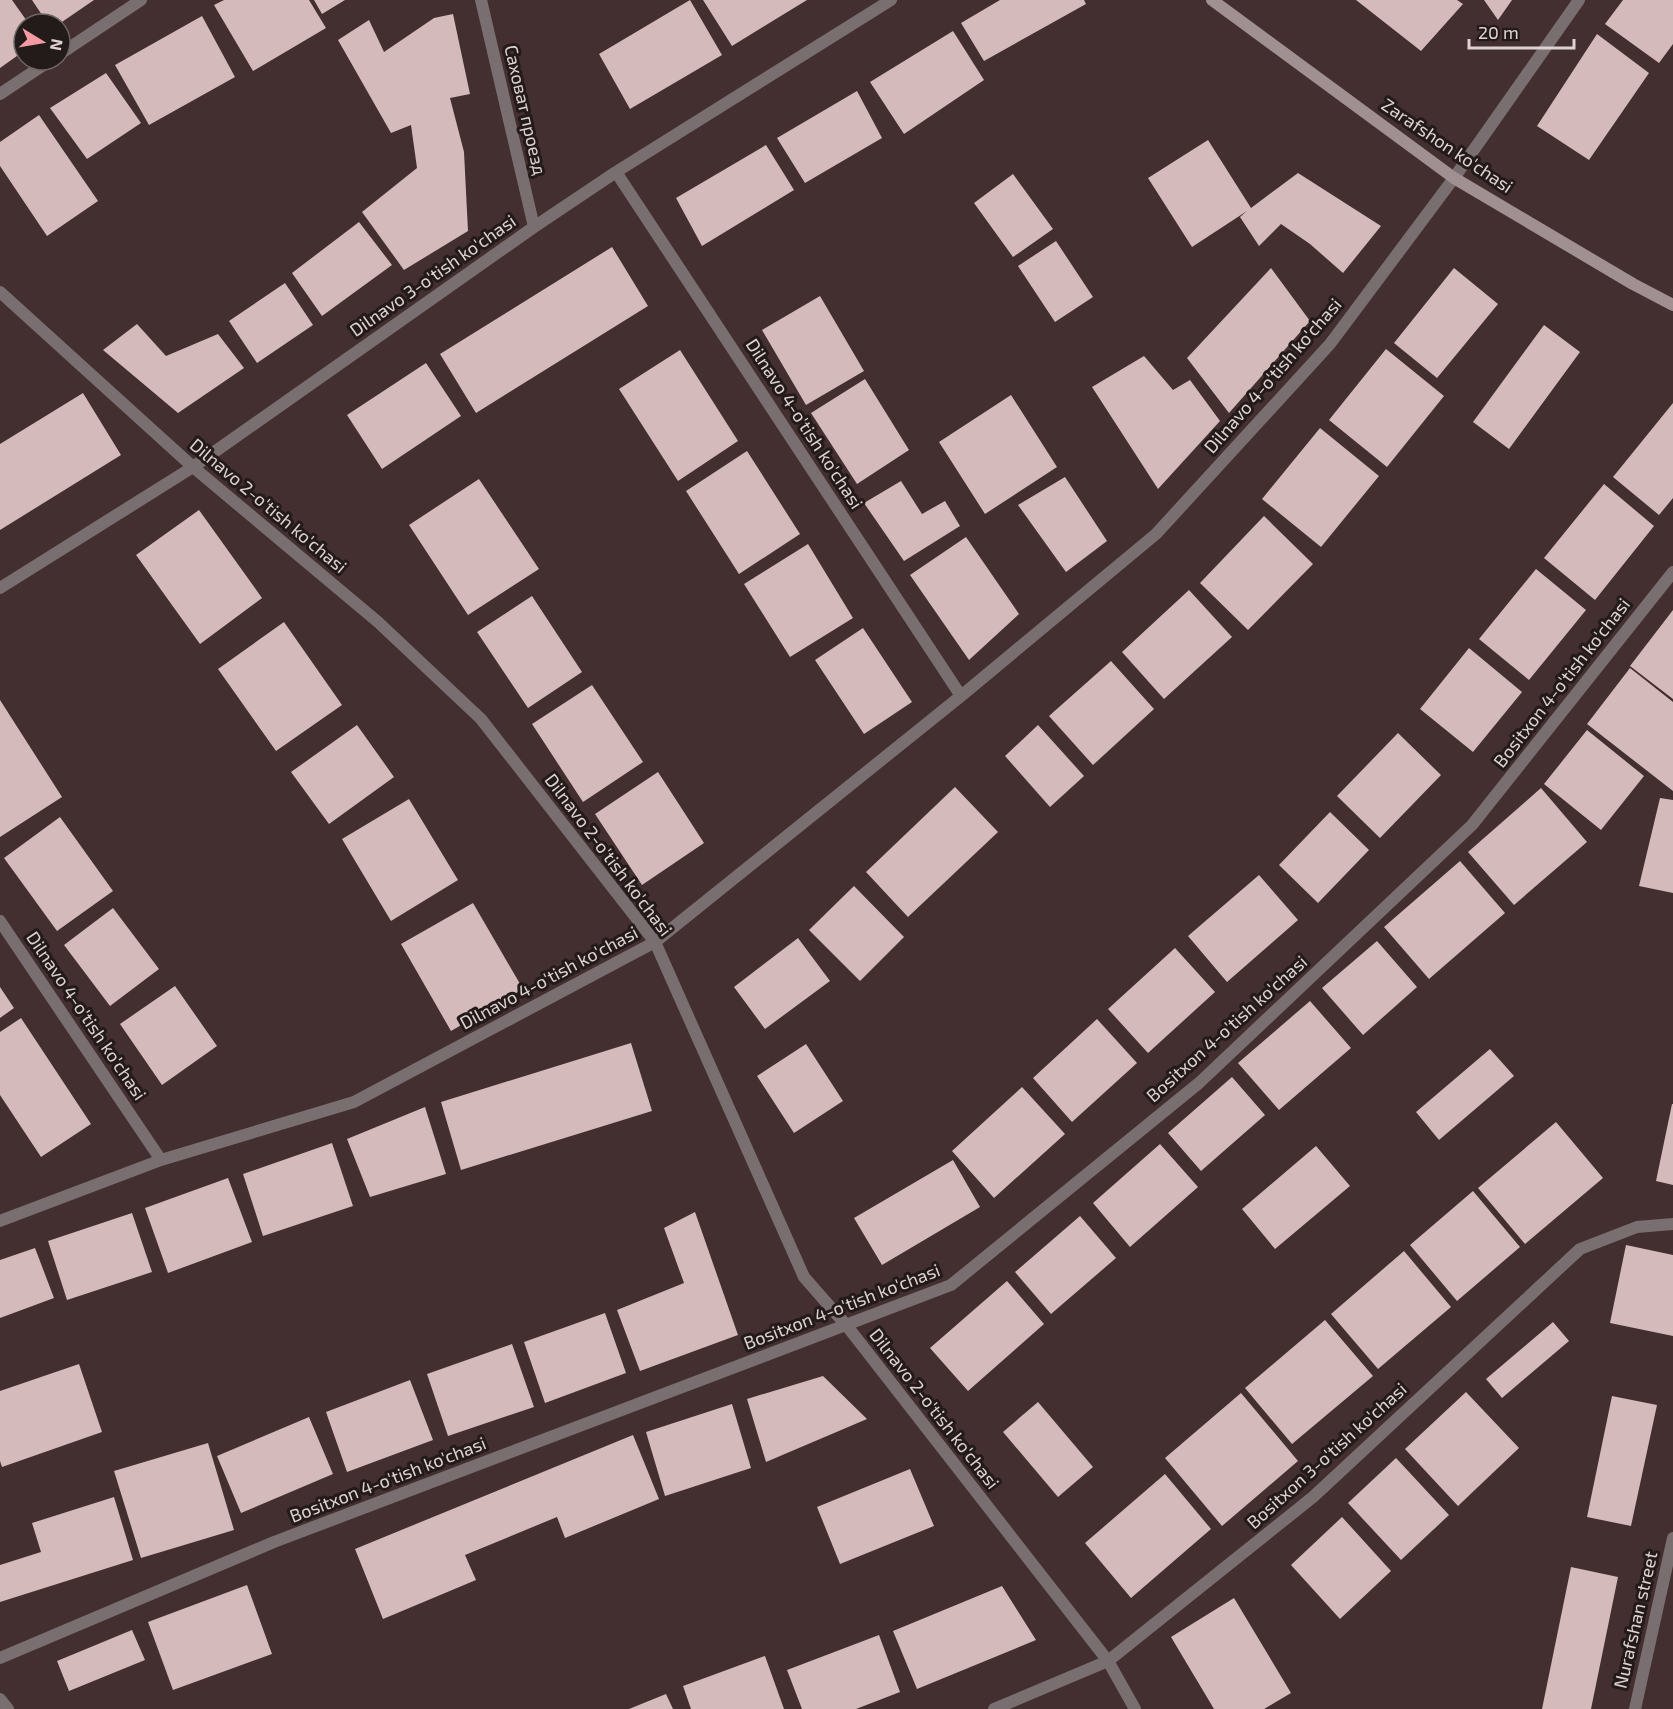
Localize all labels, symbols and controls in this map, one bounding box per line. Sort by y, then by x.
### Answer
north arrow [12,12,72,72]
scale bar [1469,12,1574,50]
text: 20 m [1478,21,1519,43]
text: N [47,37,68,52]
street label: Саховат проезд [500,43,552,177]
street label: Zarafshon ko'chasi [1378,93,1517,197]
street label: Dilnavo 3-o'tish ko'chasi [345,210,520,341]
street label: Dilnavo 4-o'tish ko'chasi [1199,293,1346,457]
street label: Dilnavo 4-o'tish ko'chasi [742,334,868,513]
street label: Dilnavo 2-o'tish ko'chasi [186,433,351,577]
street label: Bositxon 4-o'tish ko'chasi [1488,593,1634,771]
street label: Dilnavo 2-o'tish ko'chasi [541,769,677,940]
street label: Dilnavo 4-o'tish ko'chasi [456,921,641,1033]
street label: Dilnavo 4-o'tish ko'chasi [22,927,151,1104]
street label: Bositxon 4-o'tish ko'chasi [1141,950,1311,1106]
street label: Bositxon 4-o'tish ko'chasi [740,1258,943,1354]
street label: Dilnavo 2-o'tish ko'chasi [865,1324,1004,1493]
street label: Bositxon 3-o'tish ko'chasi [1242,1378,1411,1533]
street label: Bositxon 4-o'tish ko'chasi [286,1431,489,1527]
street label: Nurafshan street [1609,1549,1662,1690]

